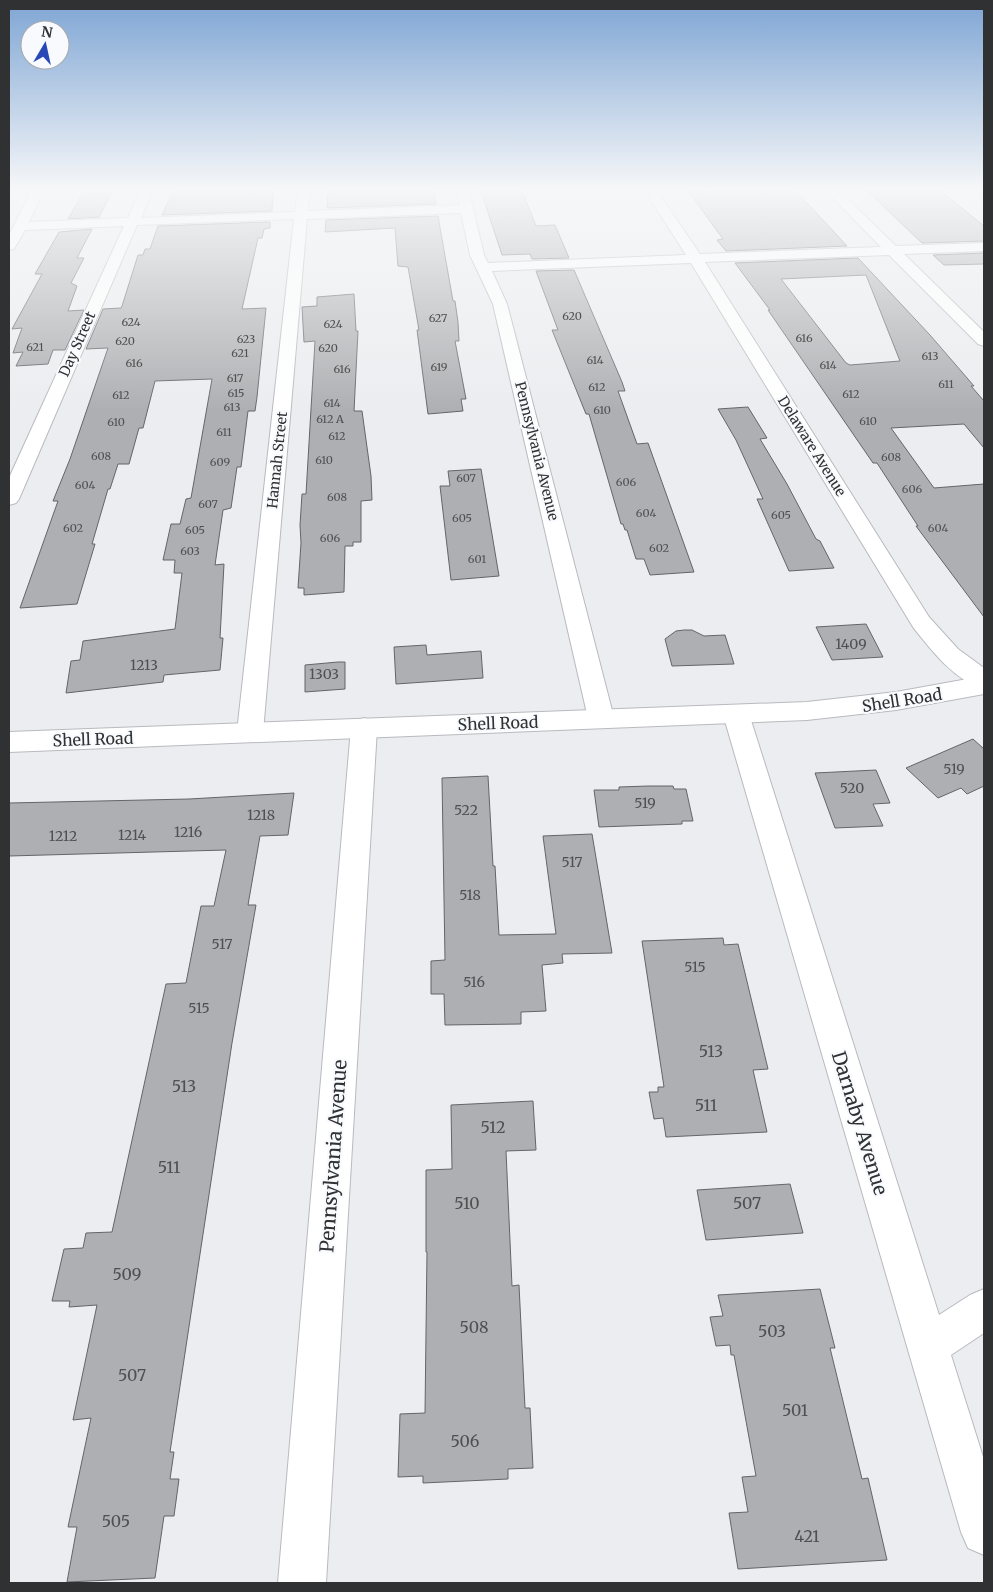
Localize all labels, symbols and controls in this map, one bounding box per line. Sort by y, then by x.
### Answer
north arrow [20,20,70,70]
text: N [40,22,54,42]
street label: Day Street [55,308,100,379]
house number: 620 [562,309,582,323]
house number: 627 [429,311,447,325]
house number: 624 [121,315,141,329]
house number: 624 [323,317,343,331]
house number: 616 [795,331,813,345]
house number: 623 [237,332,255,346]
house number: 620 [115,334,135,348]
house number: 621 [26,340,44,354]
house number: 620 [318,341,338,355]
house number: 621 [231,346,249,360]
house number: 613 [922,349,938,363]
house number: 614 [586,353,604,367]
house number: 616 [125,356,143,370]
house number: 614 [819,358,837,372]
house number: 619 [430,360,448,374]
house number: 616 [333,362,351,376]
house number: 617 [227,371,243,385]
house number: 611 [938,377,954,391]
street label: Pennsylvania Avenue [511,380,563,522]
house number: 612 [588,380,606,394]
house number: 615 [228,386,244,400]
house number: 612 [842,387,860,401]
house number: 612 [112,388,130,402]
street label: Delaware Avenue [774,393,850,499]
house number: 614 [323,396,341,410]
house number: 613 [224,400,240,414]
house number: 610 [593,403,611,417]
street label: Hannah Street [263,410,291,509]
house number: 612 A [316,412,344,426]
house number: 610 [859,414,877,428]
house number: 610 [107,415,125,429]
house number: 611 [216,425,232,439]
house number: 612 [328,429,346,443]
house number: 608 [91,449,112,463]
house number: 608 [881,450,902,464]
house number: 610 [315,453,333,467]
house number: 609 [210,455,231,469]
house number: 607 [456,471,476,485]
house number: 606 [616,475,637,489]
house number: 604 [75,478,95,492]
house number: 606 [902,482,923,496]
house number: 608 [327,490,348,504]
house number: 607 [198,497,218,511]
house number: 604 [636,506,656,520]
house number: 605 [771,508,791,522]
house number: 605 [452,511,472,525]
house number: 602 [63,521,83,535]
house number: 604 [928,521,948,535]
house number: 605 [185,523,205,537]
house number: 606 [320,531,341,545]
house number: 602 [649,541,669,555]
house number: 603 [180,544,200,558]
house number: 601 [468,552,486,566]
house number: 1409 [835,635,867,653]
house number: 1213 [130,656,158,674]
house number: 1303 [309,665,339,683]
street label: Shell Road [861,684,944,716]
street label: Shell Road [457,712,539,734]
street label: Shell Road [52,728,134,750]
house number: 519 [943,760,965,778]
house number: 520 [840,779,864,797]
house number: 519 [634,794,656,812]
house number: 522 [454,801,478,819]
house number: 1218 [247,806,275,824]
house number: 1216 [174,823,202,841]
house number: 1214 [118,826,146,844]
house number: 1212 [49,827,77,845]
house number: 517 [562,853,583,871]
house number: 518 [459,886,481,904]
house number: 517 [212,935,233,953]
house number: 515 [684,958,706,976]
house number: 516 [463,973,485,991]
house number: 515 [188,999,210,1017]
house number: 513 [699,1041,723,1061]
street label: Darnaby Avenue [827,1048,893,1198]
street label: Pennsylvania Avenue [314,1059,352,1253]
house number: 513 [172,1076,196,1096]
house number: 511 [695,1095,717,1115]
house number: 512 [480,1117,506,1137]
house number: 511 [158,1157,180,1177]
house number: 510 [454,1193,480,1213]
house number: 507 [733,1193,761,1213]
house number: 509 [112,1264,142,1284]
house number: 508 [460,1317,488,1337]
house number: 503 [758,1321,786,1341]
house number: 507 [118,1365,146,1385]
house number: 501 [782,1400,808,1420]
house number: 506 [450,1431,480,1451]
house number: 505 [102,1511,130,1531]
house number: 421 [794,1526,820,1546]

